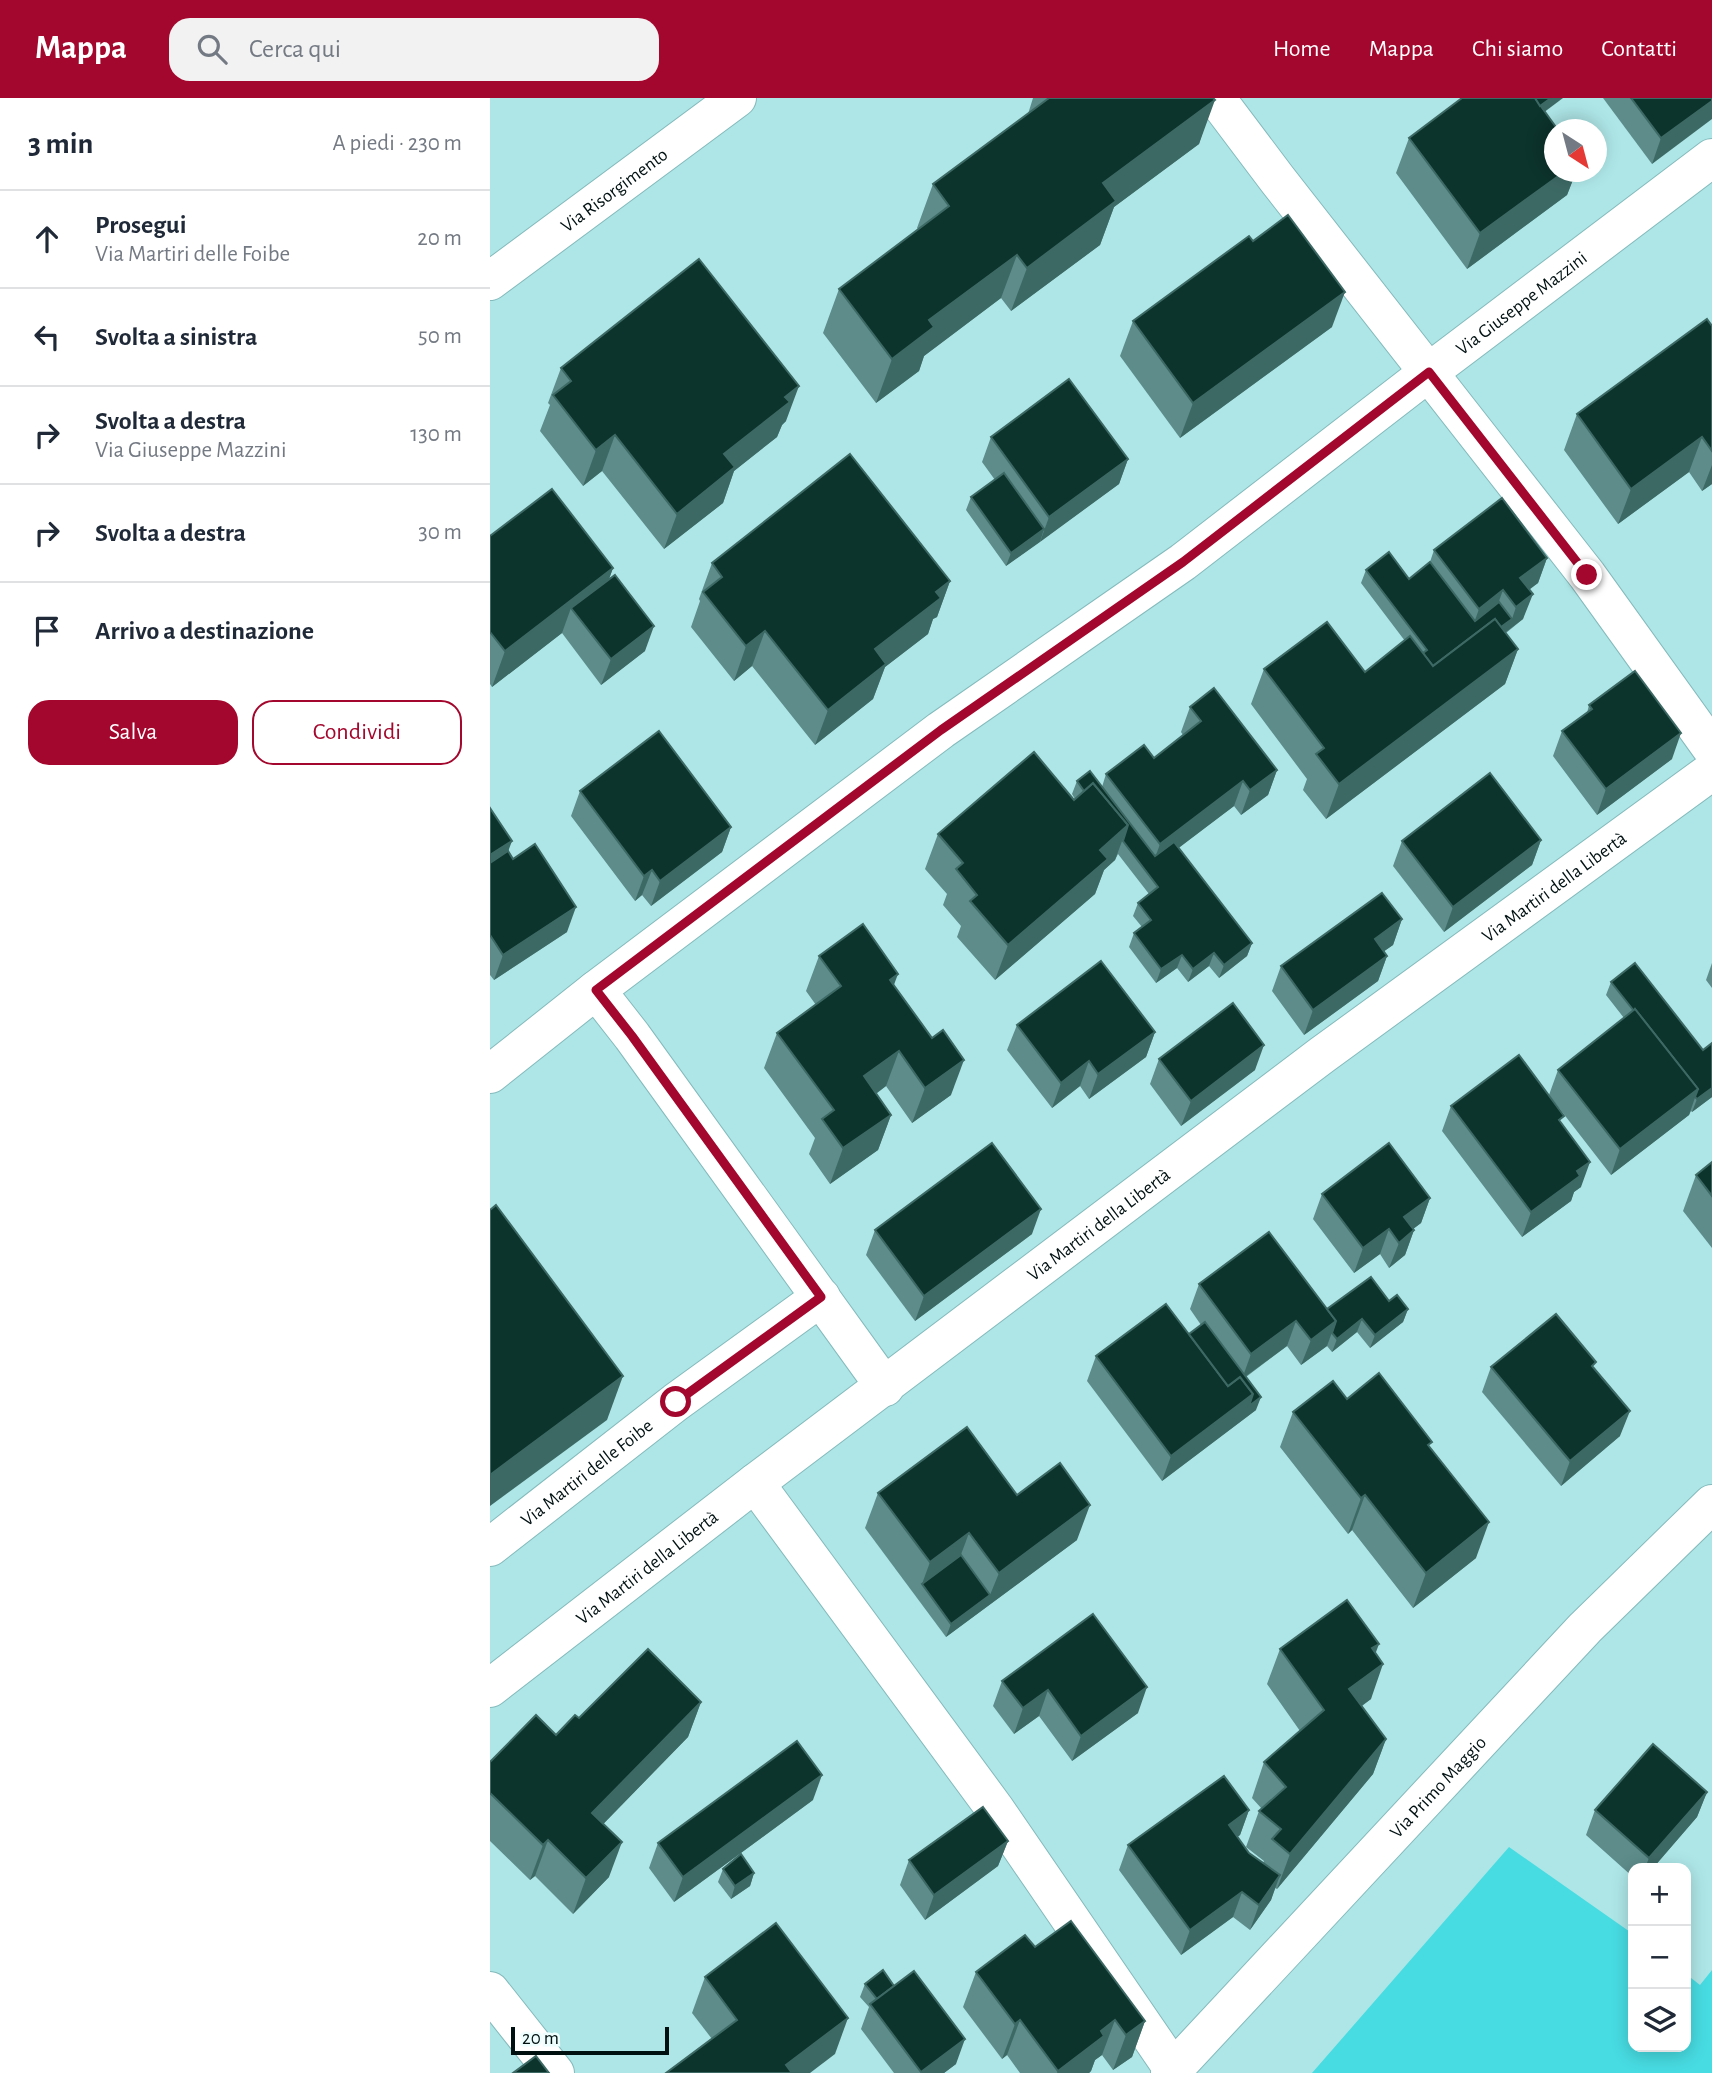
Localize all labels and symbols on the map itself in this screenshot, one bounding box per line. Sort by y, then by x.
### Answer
north arrow [1544,119,1607,182]
street label: Via Risorgimento [558,145,672,236]
street label: Via Giuseppe Mazzini [1453,248,1591,359]
route end [1571,559,1602,590]
street label: Via Martiri della Libertà [1479,829,1630,946]
street label: Via Martiri della Libertà [1024,1165,1174,1285]
route start [660,1386,691,1417]
street label: Via Martiri delle Foibe [518,1416,657,1530]
street label: Via Martiri della Libertà [573,1507,722,1629]
street label: Via Primo Maggio [1387,1733,1490,1842]
scale bar [511,2024,668,2056]

